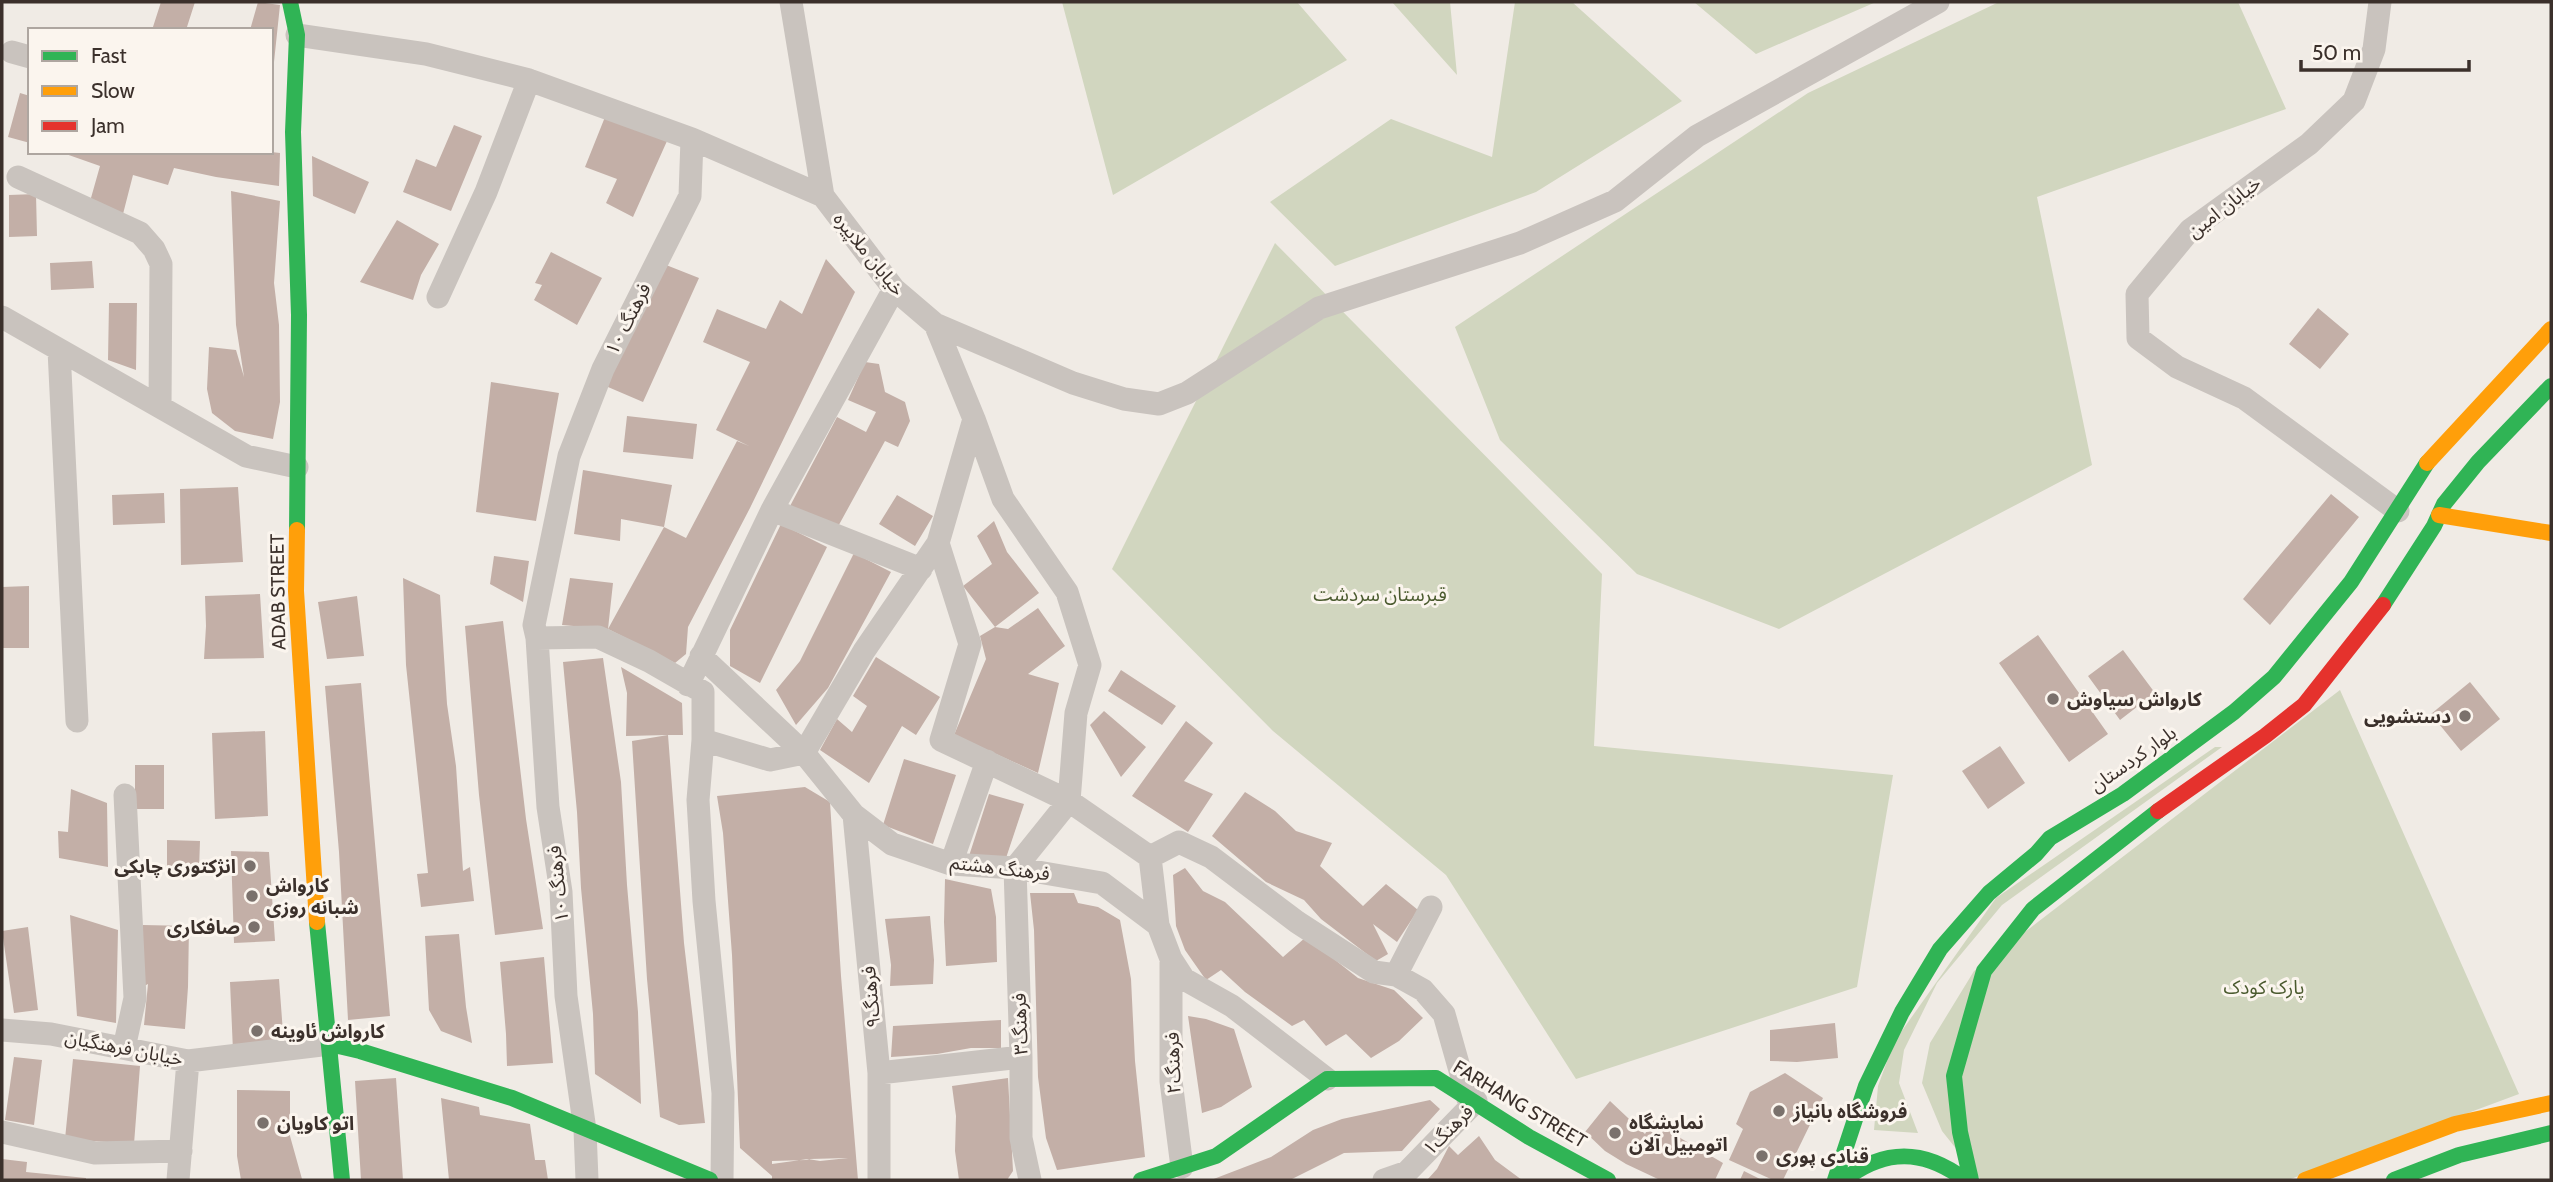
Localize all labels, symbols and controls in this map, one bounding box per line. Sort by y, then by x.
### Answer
legend [28,28,273,154]
scale bar [2301,28,2469,72]
text: 50 m [2312,40,2361,65]
text: Fast [91,43,127,68]
text: Slow [91,78,135,103]
text: Jam [90,113,125,138]
street label: خیابان امین [2183,171,2265,243]
street label: خیابان ملاپیره [828,208,910,301]
street label: فرهنگ ۱۰ [600,279,656,359]
street label: ADAB STREET [265,534,291,650]
park label: قبرستان سردشت [1313,583,1447,606]
place label: کارواش سیاوش [2067,688,2202,711]
marker: کارواش سیاوش [2045,691,2061,707]
place label: دستشویی [2364,705,2451,728]
marker: دستشویی [2457,708,2473,724]
street label: بلوار کردستان [2085,721,2181,797]
street label: فرهنگ ۱۰ [543,844,573,924]
street label: فرهنگ هشتم [948,850,1051,889]
place label: انژکتوری چابکی [114,855,236,878]
marker: انژکتوری چابکی [242,858,258,874]
place label: کارواش شبانه روزی [266,874,359,919]
marker: کارواش شبانه روزی [244,888,260,904]
place label: صافکاری [167,916,240,939]
marker: صافکاری [246,919,262,935]
street label: فرهنگ۹ [857,965,885,1029]
park label: پارک کودک [2224,976,2304,1000]
street label: فرهنگ۳ [1007,993,1033,1055]
place label: کارواش ئاوینه [271,1020,385,1043]
marker: کارواش ئاوینه [249,1023,265,1039]
street label: خیابان فرهنگیان [63,1025,185,1071]
street label: فرهنگ۲ [1160,1032,1186,1094]
street label: FARHANG STREET [1449,1055,1591,1153]
street label: فرهنگ۱ [1418,1100,1478,1160]
place label: فروشگاه بانیاز [1792,1100,1907,1123]
marker: فروشگاه بانیاز [1771,1103,1787,1119]
place label: نمایشگاه اتومبیل آلان [1629,1111,1728,1156]
place label: اتو کاویان [277,1112,354,1135]
marker: اتو کاویان [255,1115,271,1131]
marker: نمایشگاه اتومبیل آلان [1607,1125,1623,1141]
place label: قنادی پوری [1776,1145,1869,1168]
marker: قنادی پوری [1754,1148,1770,1164]

